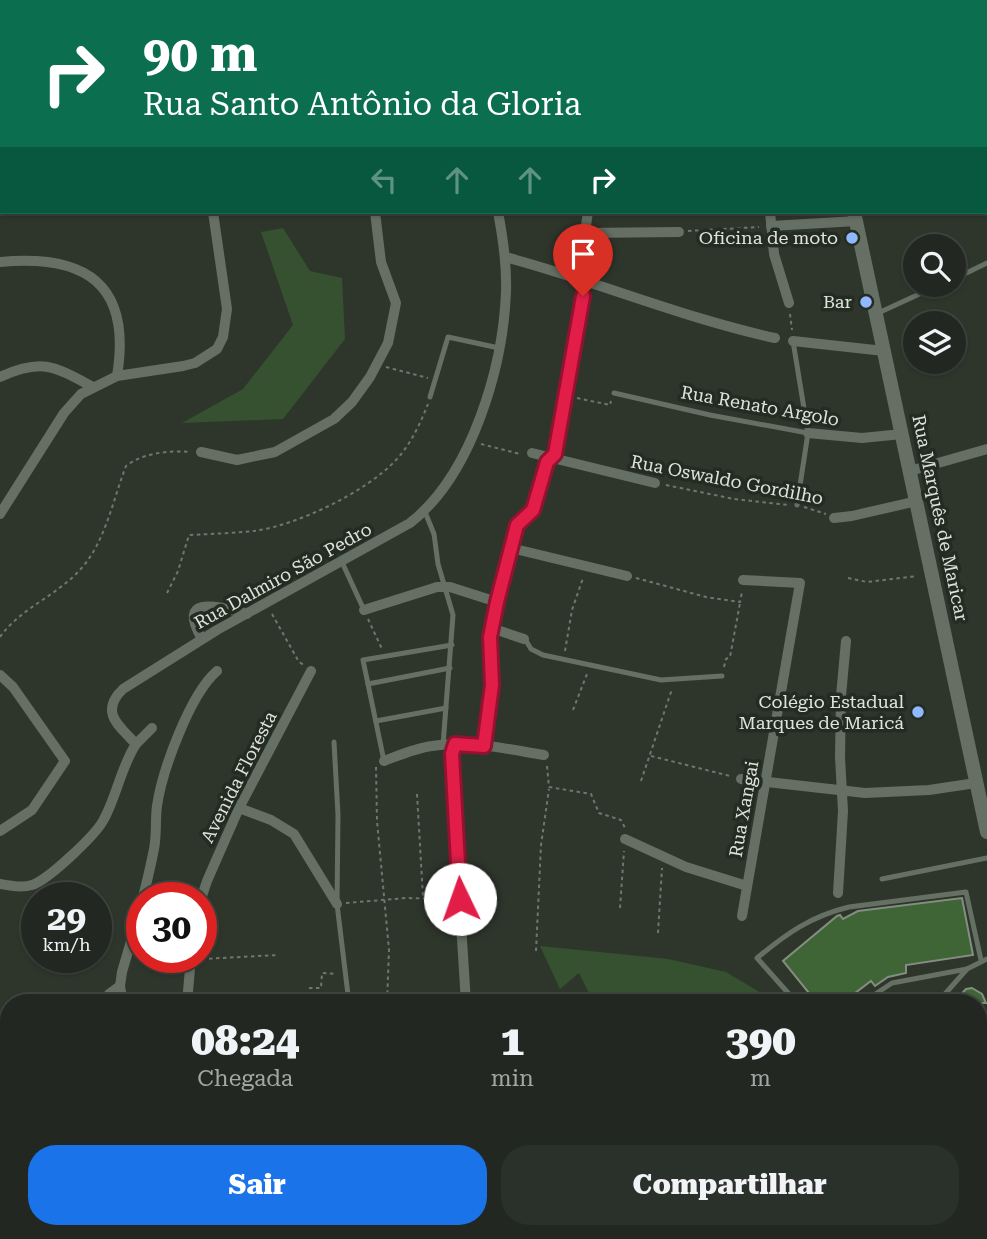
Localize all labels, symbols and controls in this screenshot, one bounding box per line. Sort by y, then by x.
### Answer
text: 90 m [143,26,258,83]
icon: right [28,28,119,119]
text: Rua Santo Antônio da Gloria [143,85,581,123]
icon: left [365,161,403,199]
icon: ahead [438,161,476,199]
icon: ahead [511,161,549,199]
icon: right [584,161,622,199]
pin [553,224,613,296]
place label: Oficina de moto [699,227,838,248]
marker: Oficina de moto [844,230,860,246]
map controls [903,234,966,374]
button: search [903,234,966,297]
icon: arrive [564,235,602,273]
place label: Bar [823,291,852,312]
marker: Bar [858,294,874,310]
button: layers [903,311,966,374]
street label: Rua Renato Argolo [679,381,841,430]
street label: Rua Marquês de Maricar [908,413,973,623]
street label: Rua Oswaldo Gordilho [629,451,825,508]
street label: Rua Dalmiro São Pedro [190,518,375,633]
place label: Colégio Estadual Marques de Maricá [739,691,904,733]
marker: Colégio Estadual Marques de Maricá [910,704,926,720]
street label: Avenida Floresta [196,707,281,846]
street label: Rua Xangai [725,759,762,859]
position arrow [423,862,497,936]
speed limit sign: 30 [126,882,217,973]
text: 29 [47,898,86,939]
text: km/h [42,934,91,955]
text: 08:24 [191,1016,299,1065]
text: 1 [500,1016,524,1065]
text: 390 [725,1016,796,1065]
text: Chegada [197,1065,293,1092]
text: min [491,1065,534,1092]
text: m [750,1065,771,1092]
button: Sair [28,1145,487,1225]
button: Compartilhar [501,1145,959,1225]

